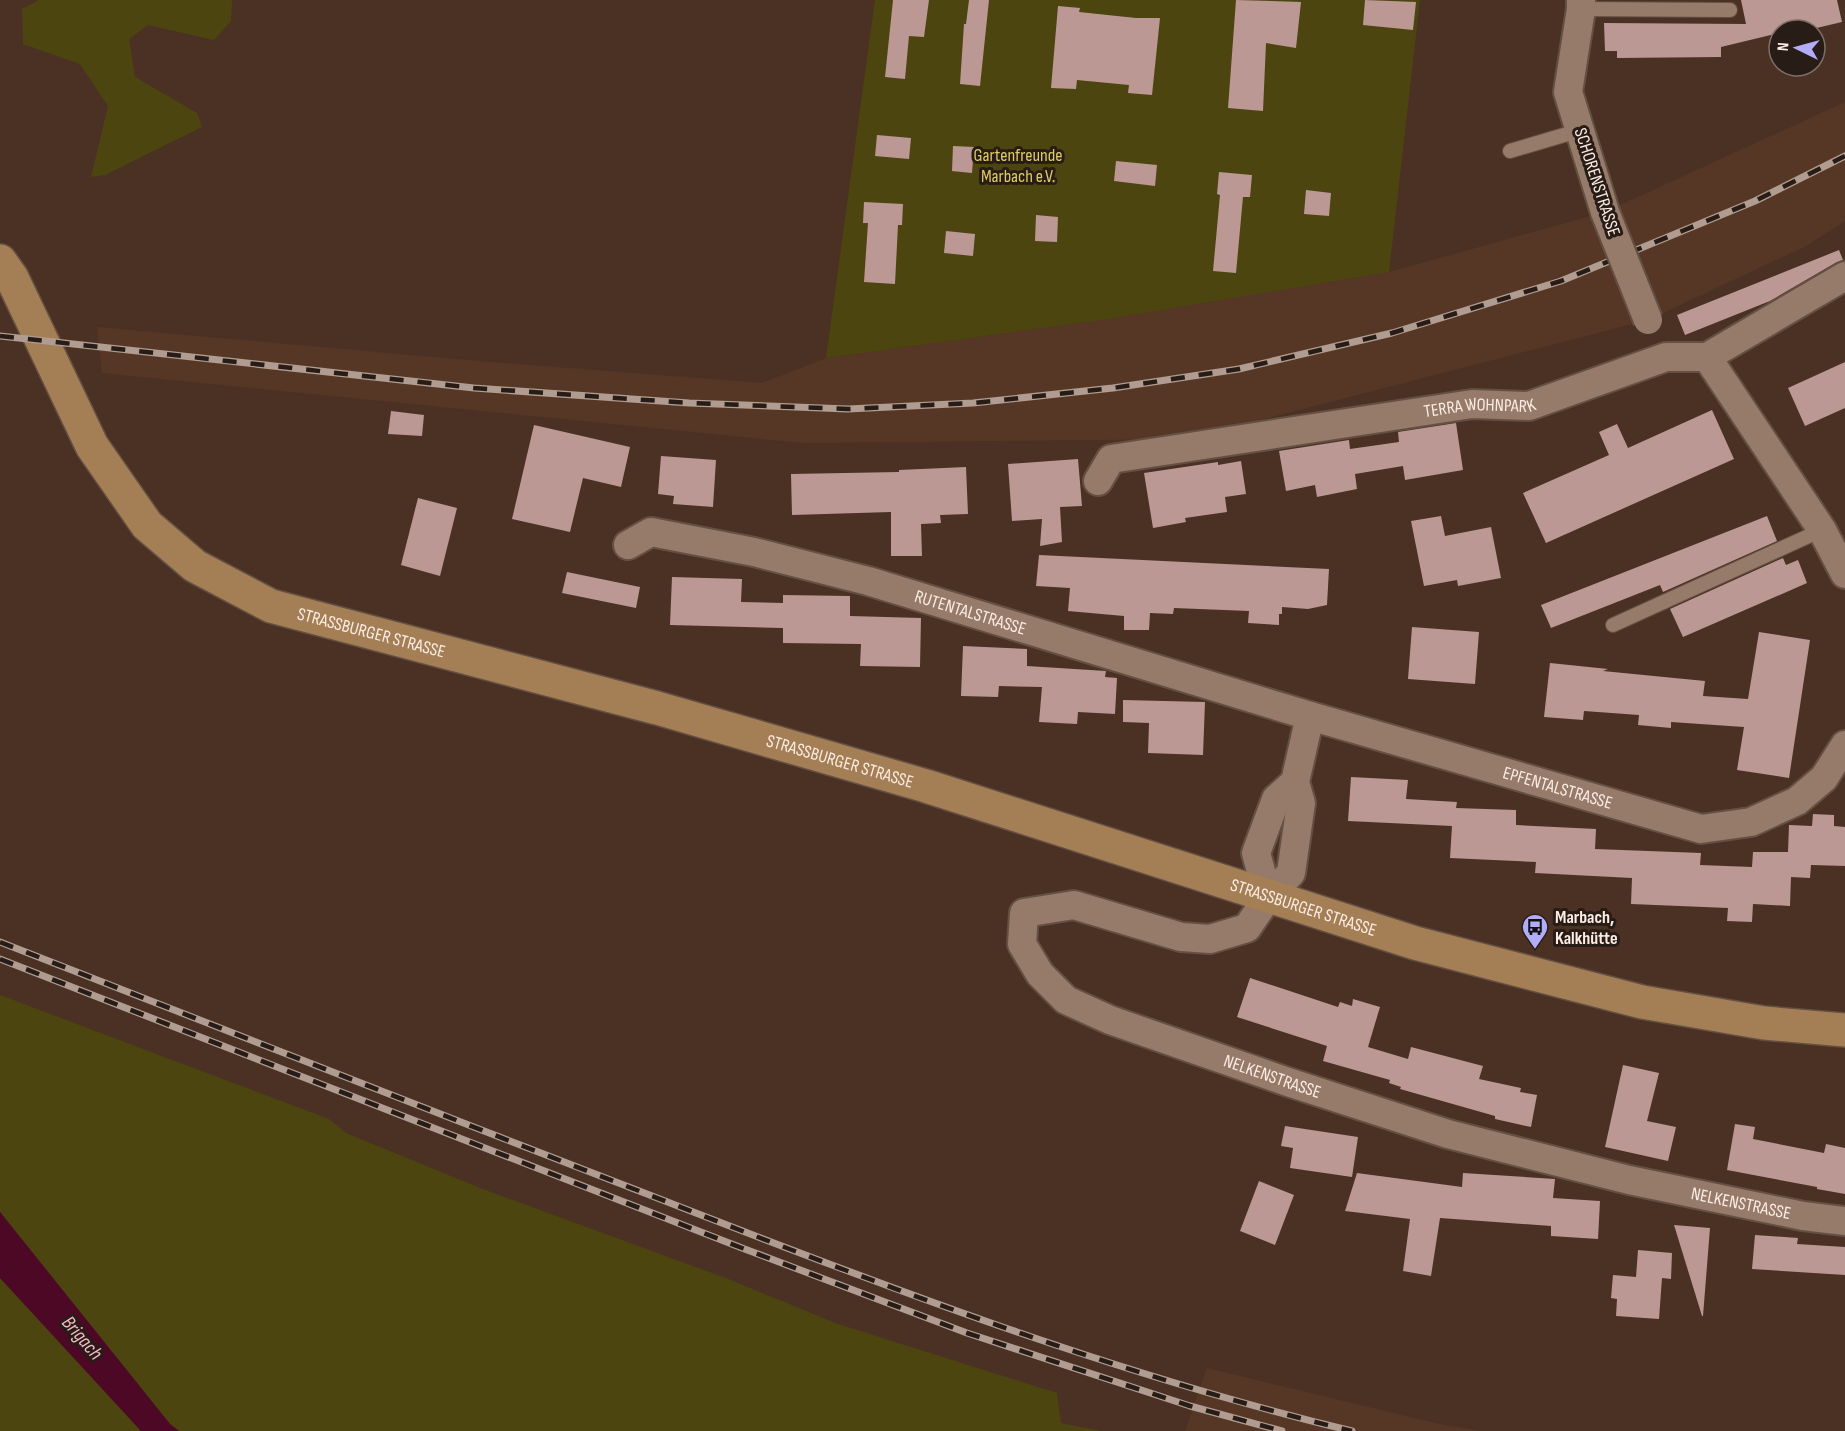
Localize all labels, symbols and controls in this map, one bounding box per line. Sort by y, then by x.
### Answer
north arrow [1767,18,1827,78]
text: N [1774,42,1793,52]
street label: SCHORENSTRASSE [1570,125,1624,239]
park label: Gartenfreunde Marbach e.V. [974,145,1062,187]
street label: TERRA WOHNPARK [1422,393,1539,422]
street label: RUTENTALSTRASSE [912,585,1029,639]
street label: STRASSBURGER STRASSE [295,603,448,662]
street label: STRASSBURGER STRASSE [764,730,916,792]
street label: EPFENTALSTRASSE [1501,762,1615,813]
street label: STRASSBURGER STRASSE [1228,874,1379,940]
place label: Marbach, Kalkhütte [1555,907,1618,949]
bus stop icon: Marbach, Kalkhütte [1520,912,1550,950]
street label: NELKENSTRASSE [1221,1050,1324,1103]
street label: NELKENSTRASSE [1689,1183,1793,1224]
water label: Brigach [56,1311,108,1365]

